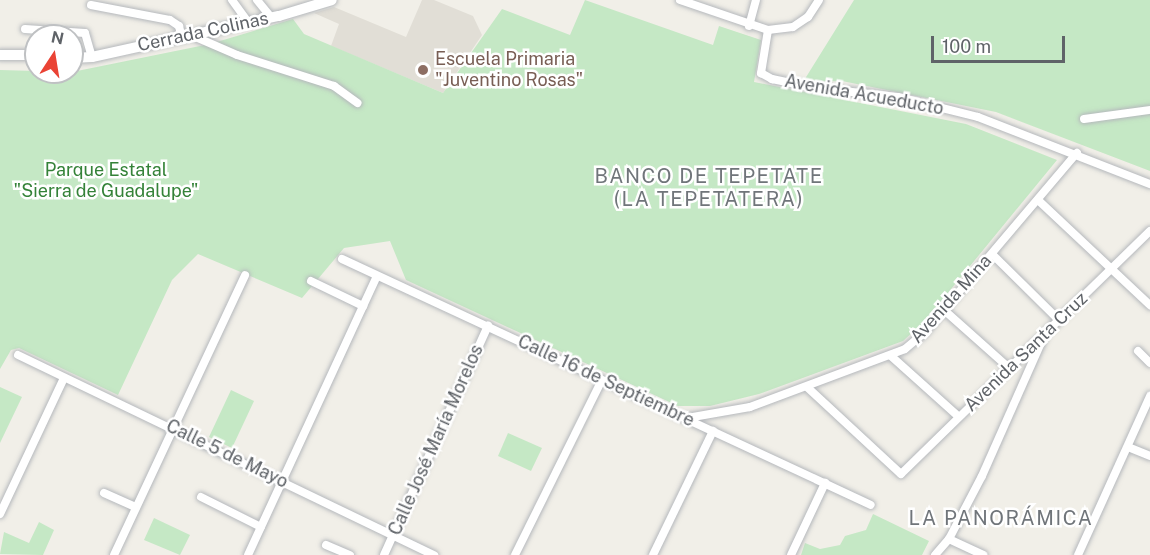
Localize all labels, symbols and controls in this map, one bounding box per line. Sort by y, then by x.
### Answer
street label: Cerrada Colinas [136,8,270,56]
north arrow [24,24,84,84]
scale bar [934,24,1068,62]
text: N [49,27,66,48]
text: 100 m [942,36,991,57]
place label: Escuela Primaria "Juventino Rosas" [435,49,583,92]
marker: Escuela Primaria "Juventino Rosas" [416,63,430,77]
street label: Avenida Acueducto [783,70,945,120]
park label: Parque Estatal "Sierra de Guadalupe" [13,160,199,202]
district label: BANCO DE TEPETATE (LA TEPETATERA) [594,164,824,211]
street label: Avenida Mina [906,250,996,348]
street label: Avenida Santa Cruz [960,288,1092,416]
street label: Calle 16 de Septiembre [514,330,698,432]
street label: Calle José María Morelos [384,341,488,539]
street label: Calle 5 de Mayo [162,415,292,493]
district label: LA PANORÁMICA [909,506,1093,530]

